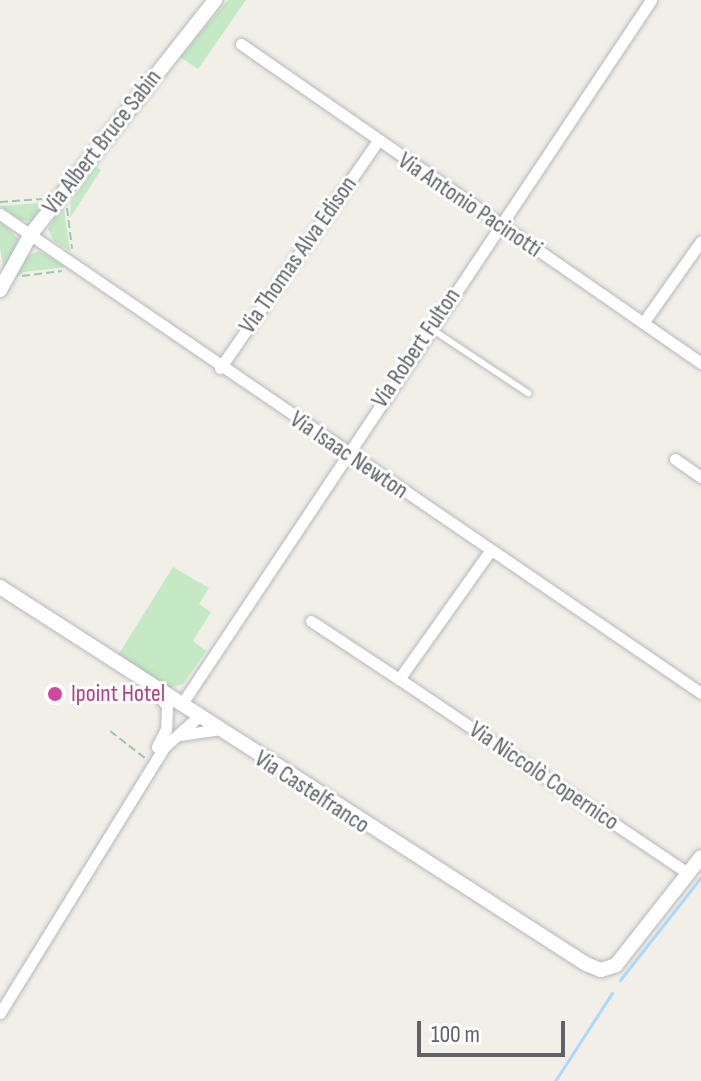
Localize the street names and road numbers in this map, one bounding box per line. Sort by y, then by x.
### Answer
street label: Via Albert Bruce Sabin [36,64,168,220]
street label: Via Antonio Pacinotti [393,146,547,264]
street label: Via Thomas Alva Edison [233,171,363,339]
street label: Via Robert Fulton [365,283,467,413]
street label: Via Isaac Newton [284,405,414,505]
street label: Via Niccolò Copernico [464,715,624,837]
street label: Via Castelfranco [249,744,375,840]

